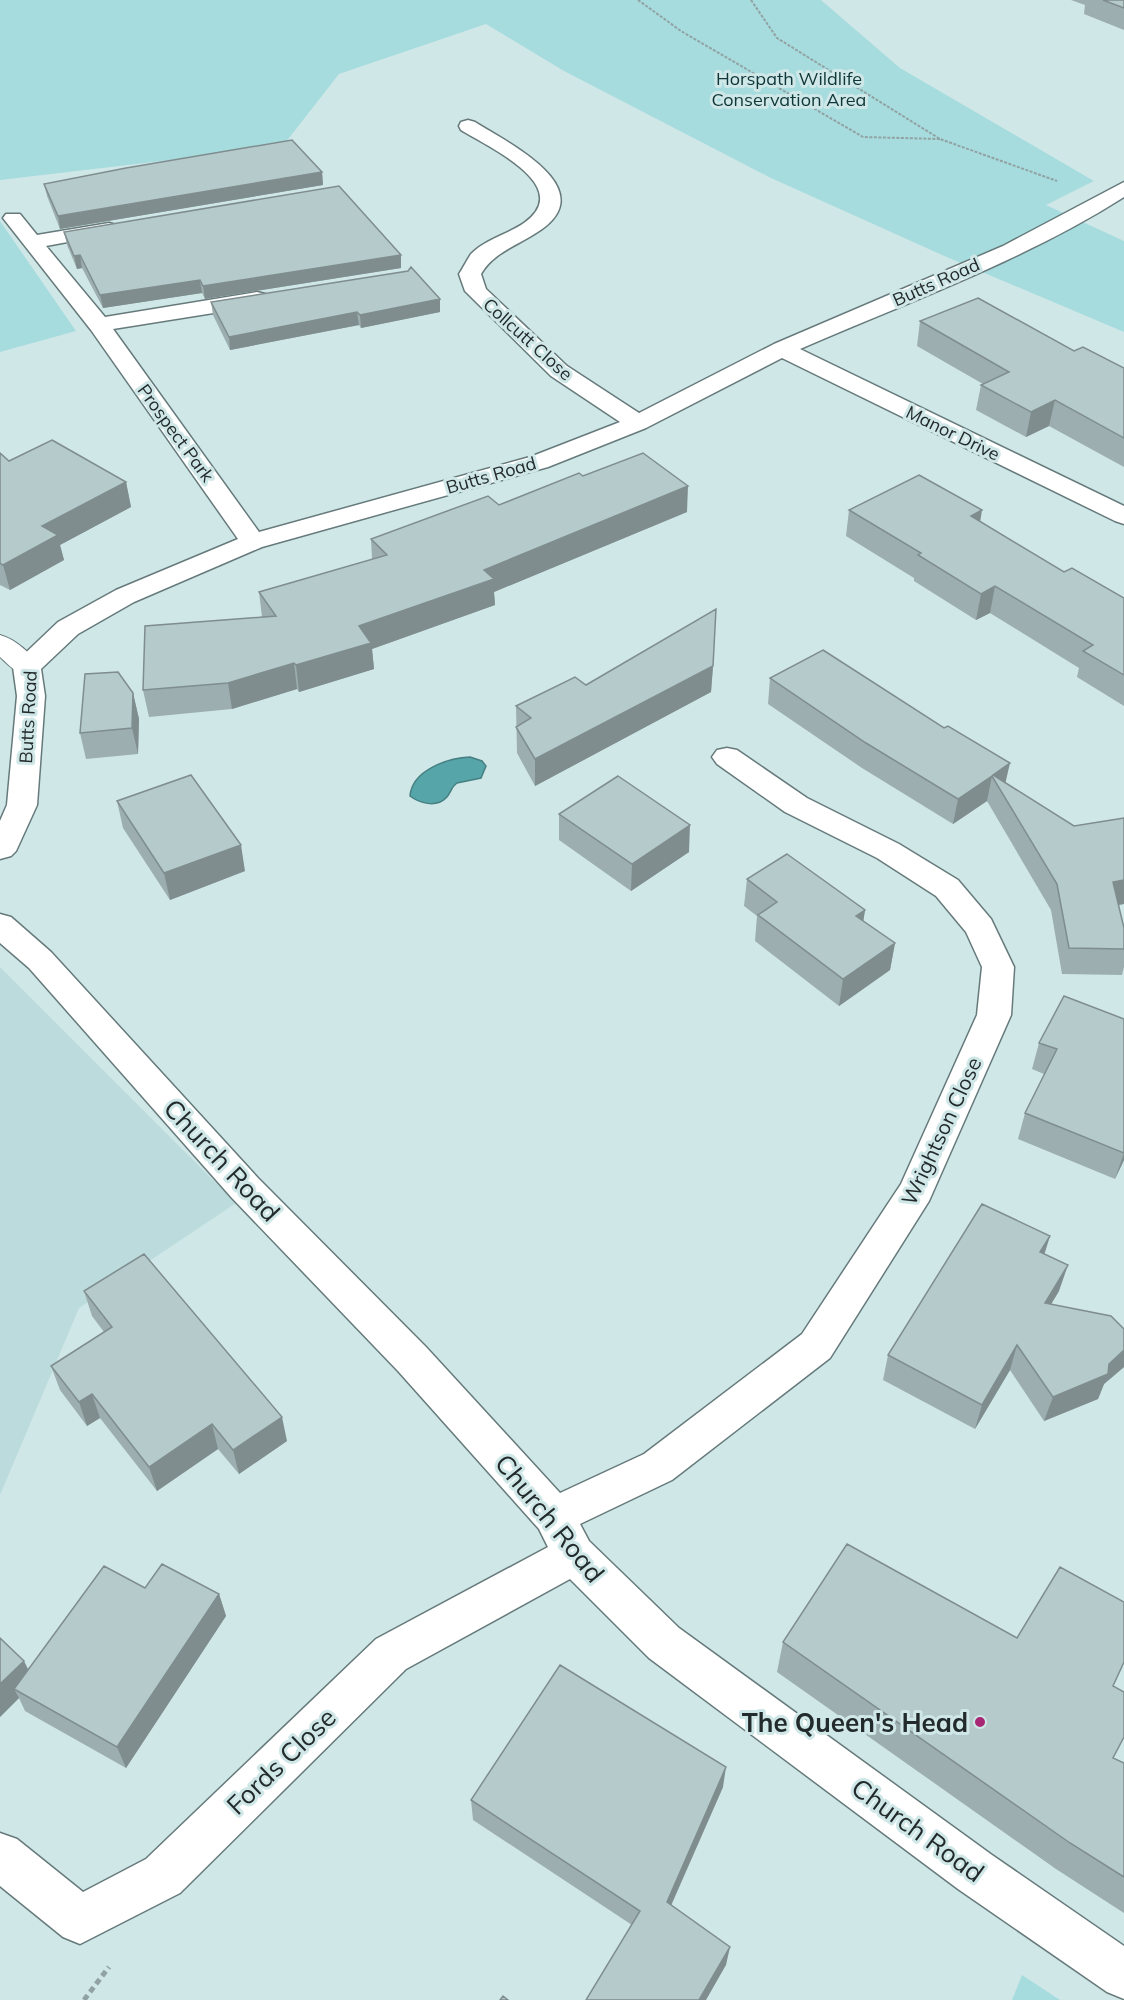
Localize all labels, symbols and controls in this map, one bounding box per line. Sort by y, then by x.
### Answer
park label: Horspath Wildlife Conservation Area [712,67,866,111]
street label: Butts Road [889,253,983,311]
street label: Collcutt Close [479,293,577,385]
street label: Prospect Park [133,379,220,487]
street label: Manor Drive [902,400,1004,466]
street label: Butts Road [443,451,539,499]
street label: Butts Road [14,670,42,764]
street label: Wrightson Close [895,1053,987,1209]
street label: Church Road [157,1092,287,1228]
street label: Church Road [488,1447,612,1589]
street label: Fords Close [219,1701,343,1821]
place label: The Queen's Head [742,1706,968,1739]
marker: The Queen's Head [973,1715,987,1729]
street label: Church Road [845,1771,991,1889]

